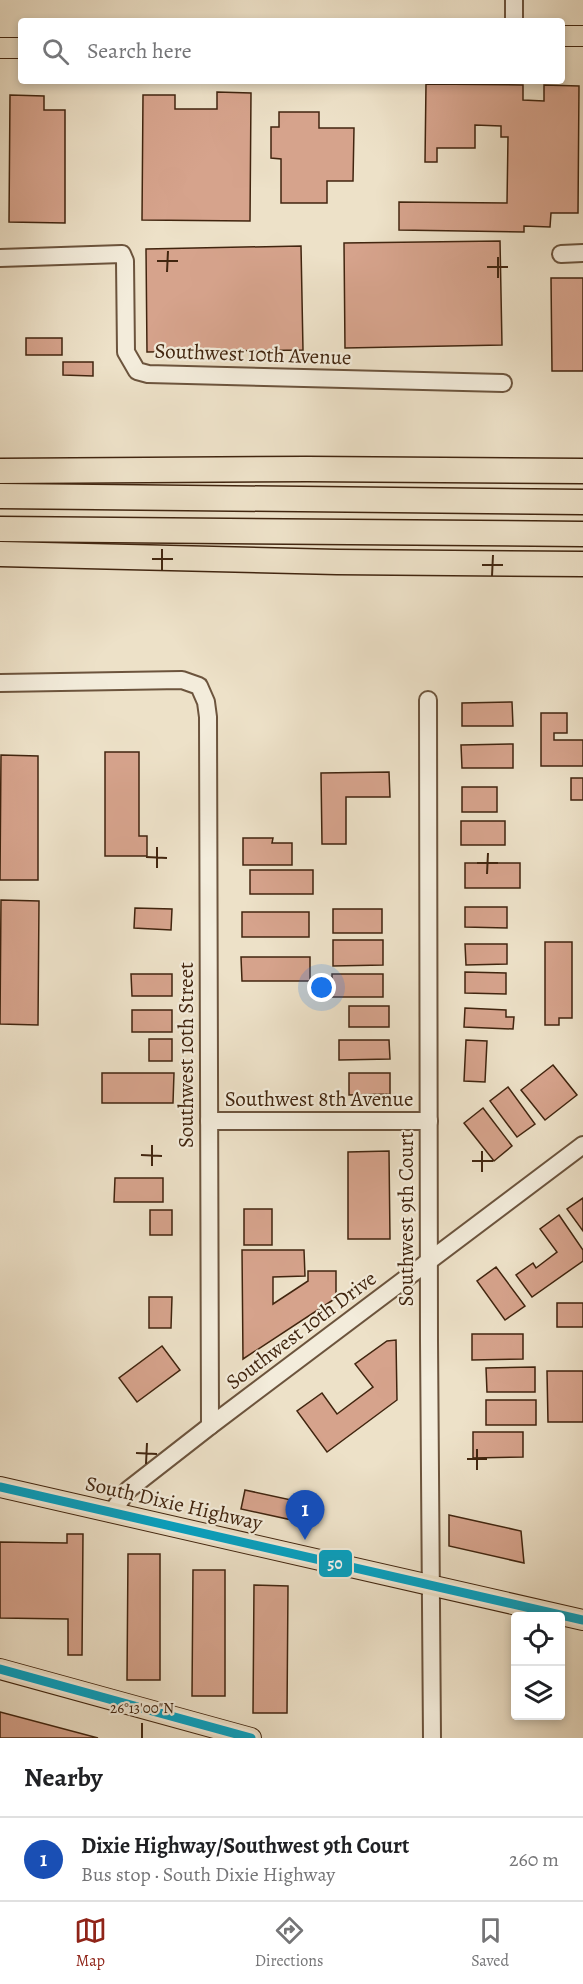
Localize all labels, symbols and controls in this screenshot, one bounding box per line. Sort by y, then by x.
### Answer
search box [18,18,565,84]
icon: search [39,35,72,68]
text: Search here [87,36,192,66]
street label: Southwest 10th Avenue [154,337,352,371]
street label: Southwest 10th Street [172,962,200,1148]
your location [307,973,336,1002]
street label: Southwest 8th Avenue [225,1085,413,1113]
street label: Southwest 9th Court [392,1131,420,1307]
street label: Southwest 10th Drive [220,1264,382,1396]
street label: South Dixie Highway [83,1469,266,1537]
pin: 1 [286,1490,324,1540]
line badge: 50 [318,1549,353,1578]
text: 50 [328,1553,342,1575]
map controls [511,1612,565,1720]
button: locate [511,1612,565,1666]
button: layers [511,1666,565,1720]
text: 26°13'00"N [110,1698,174,1718]
text: Nearby [24,1760,103,1795]
text: Dixie Highway/Southwest 9th Court [81,1831,409,1861]
text: 1 [40,1846,47,1873]
text: 260 m [509,1846,559,1873]
text: Bus stop · South Dixie Highway [81,1861,335,1888]
tab: Map [74,1914,107,1972]
tab: Directions [255,1914,323,1972]
tab: Saved [471,1914,509,1972]

